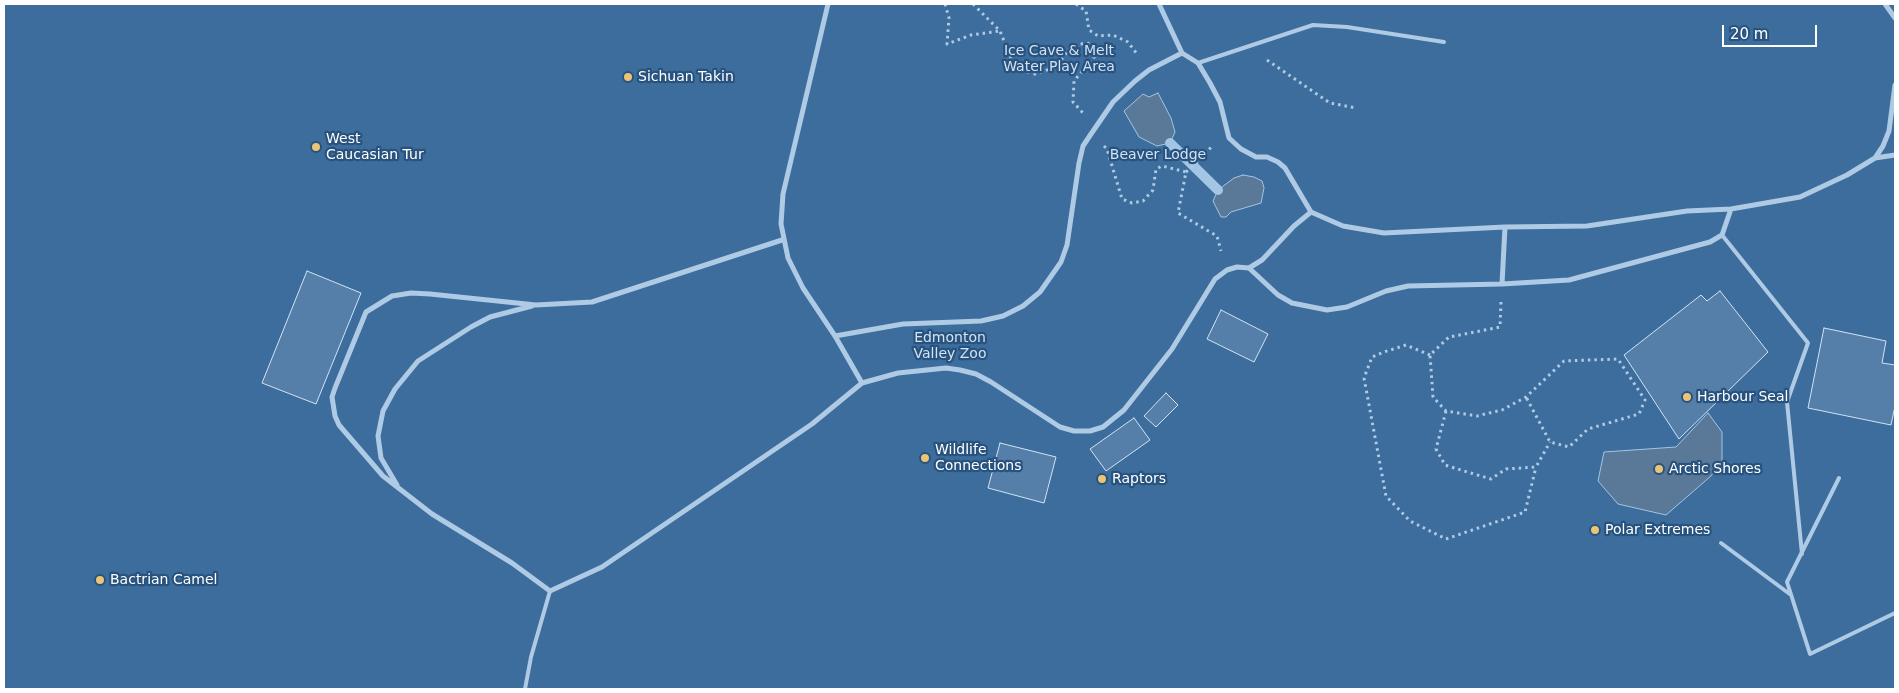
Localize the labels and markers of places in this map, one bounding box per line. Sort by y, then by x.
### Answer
place label: Sichuan Takin [638,69,734,85]
marker: Sichuan Takin [622,71,634,83]
place label: West Caucasian Tur [326,131,424,164]
marker: West Caucasian Tur [310,141,322,153]
place label: Harbour Seal [1697,389,1788,405]
marker: Harbour Seal [1681,391,1693,403]
place label: Wildlife Connections [935,442,1022,474]
marker: Wildlife Connections [919,452,931,464]
place label: Arctic Shores [1669,461,1761,477]
marker: Arctic Shores [1653,463,1665,475]
place label: Raptors [1112,471,1166,487]
marker: Raptors [1096,473,1108,485]
place label: Polar Extremes [1605,522,1710,538]
marker: Polar Extremes [1589,524,1601,536]
place label: Bactrian Camel [110,572,217,588]
marker: Bactrian Camel [94,574,106,586]

